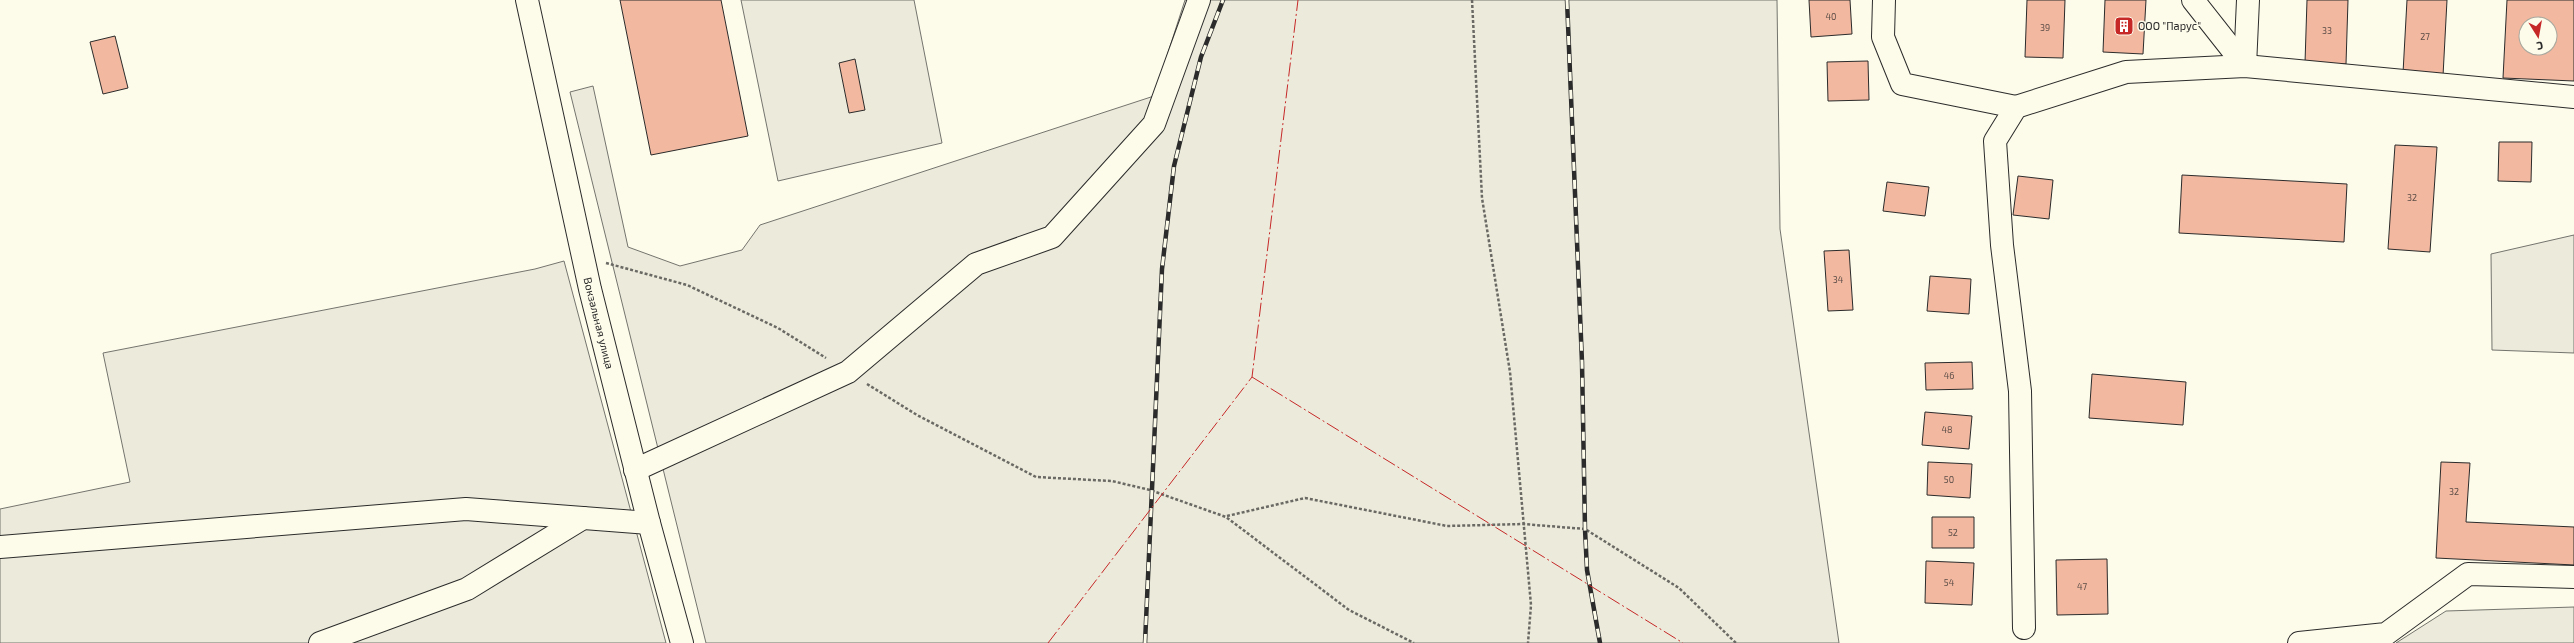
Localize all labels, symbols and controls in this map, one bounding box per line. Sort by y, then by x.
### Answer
house number: 40 [1826,11,1836,22]
building icon: ООО "Парус" [2113,15,2135,37]
north arrow [2518,16,2558,56]
place label: ООО "Парус" [2138,19,2201,33]
house number: 39 [2040,22,2050,33]
house number: 33 [2322,25,2332,36]
house number: 27 [2420,31,2430,42]
text: С [2535,39,2544,53]
house number: 32 [2407,192,2417,203]
house number: 34 [1833,274,1844,285]
street label: Вокзальная улица [582,276,617,370]
house number: 46 [1944,370,1954,381]
house number: 48 [1942,424,1953,435]
house number: 50 [1944,474,1954,485]
house number: 32 [2449,486,2459,497]
house number: 52 [1948,527,1958,538]
house number: 54 [1944,577,1955,588]
house number: 47 [2077,581,2087,592]

